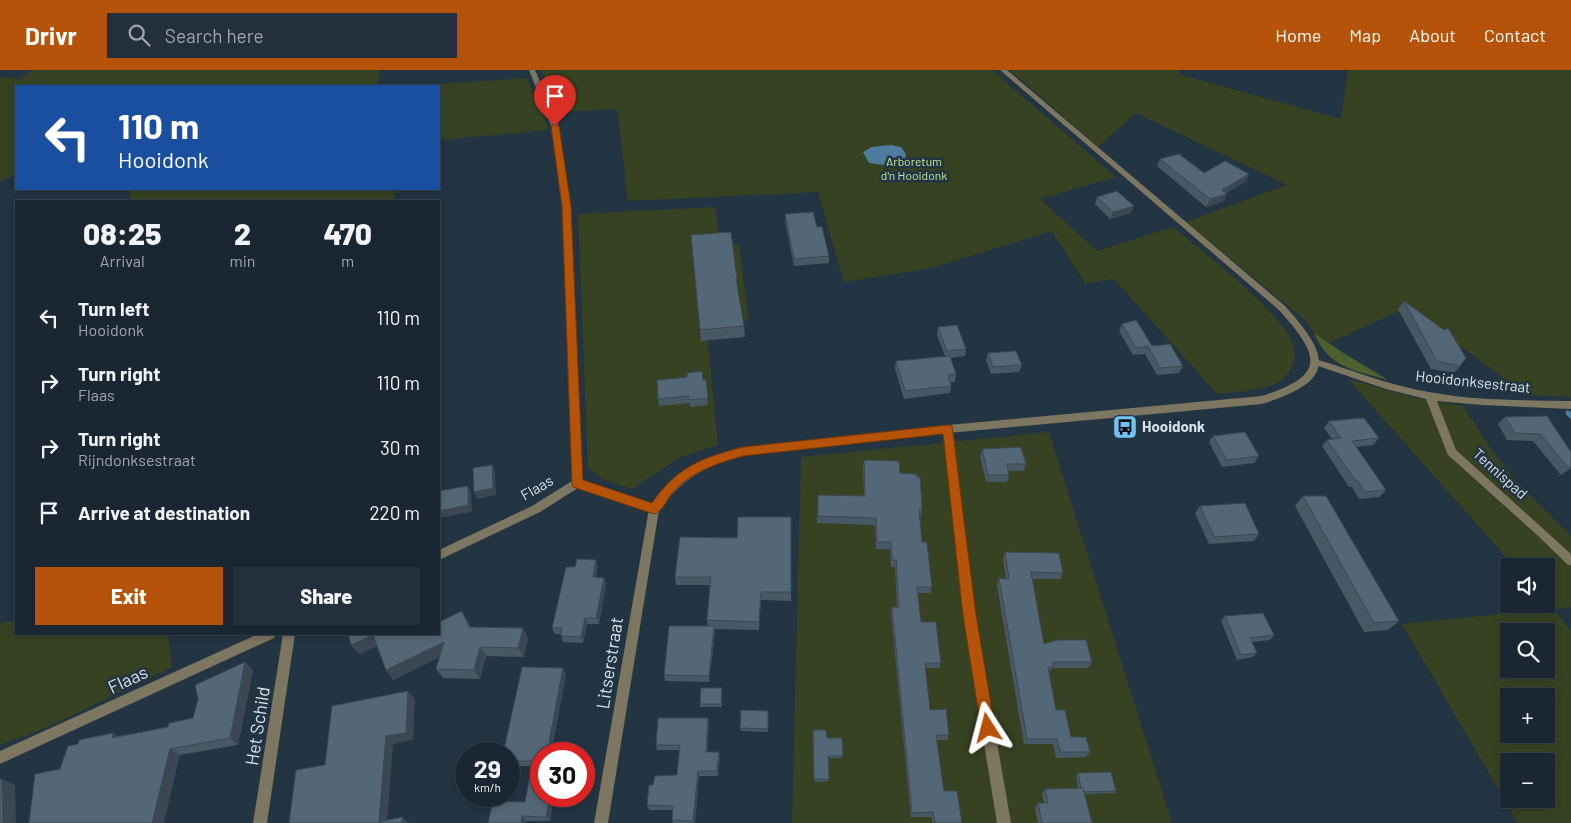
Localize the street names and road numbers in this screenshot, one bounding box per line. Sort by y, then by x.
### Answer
street label: Hooidonksestraat [1415,366,1532,396]
street label: Tennispad [1470,444,1532,502]
street label: Flaas [517,471,556,504]
street label: Litserstraat [591,615,627,710]
street label: Flaas [104,660,151,698]
street label: Het Schild [240,685,274,767]

